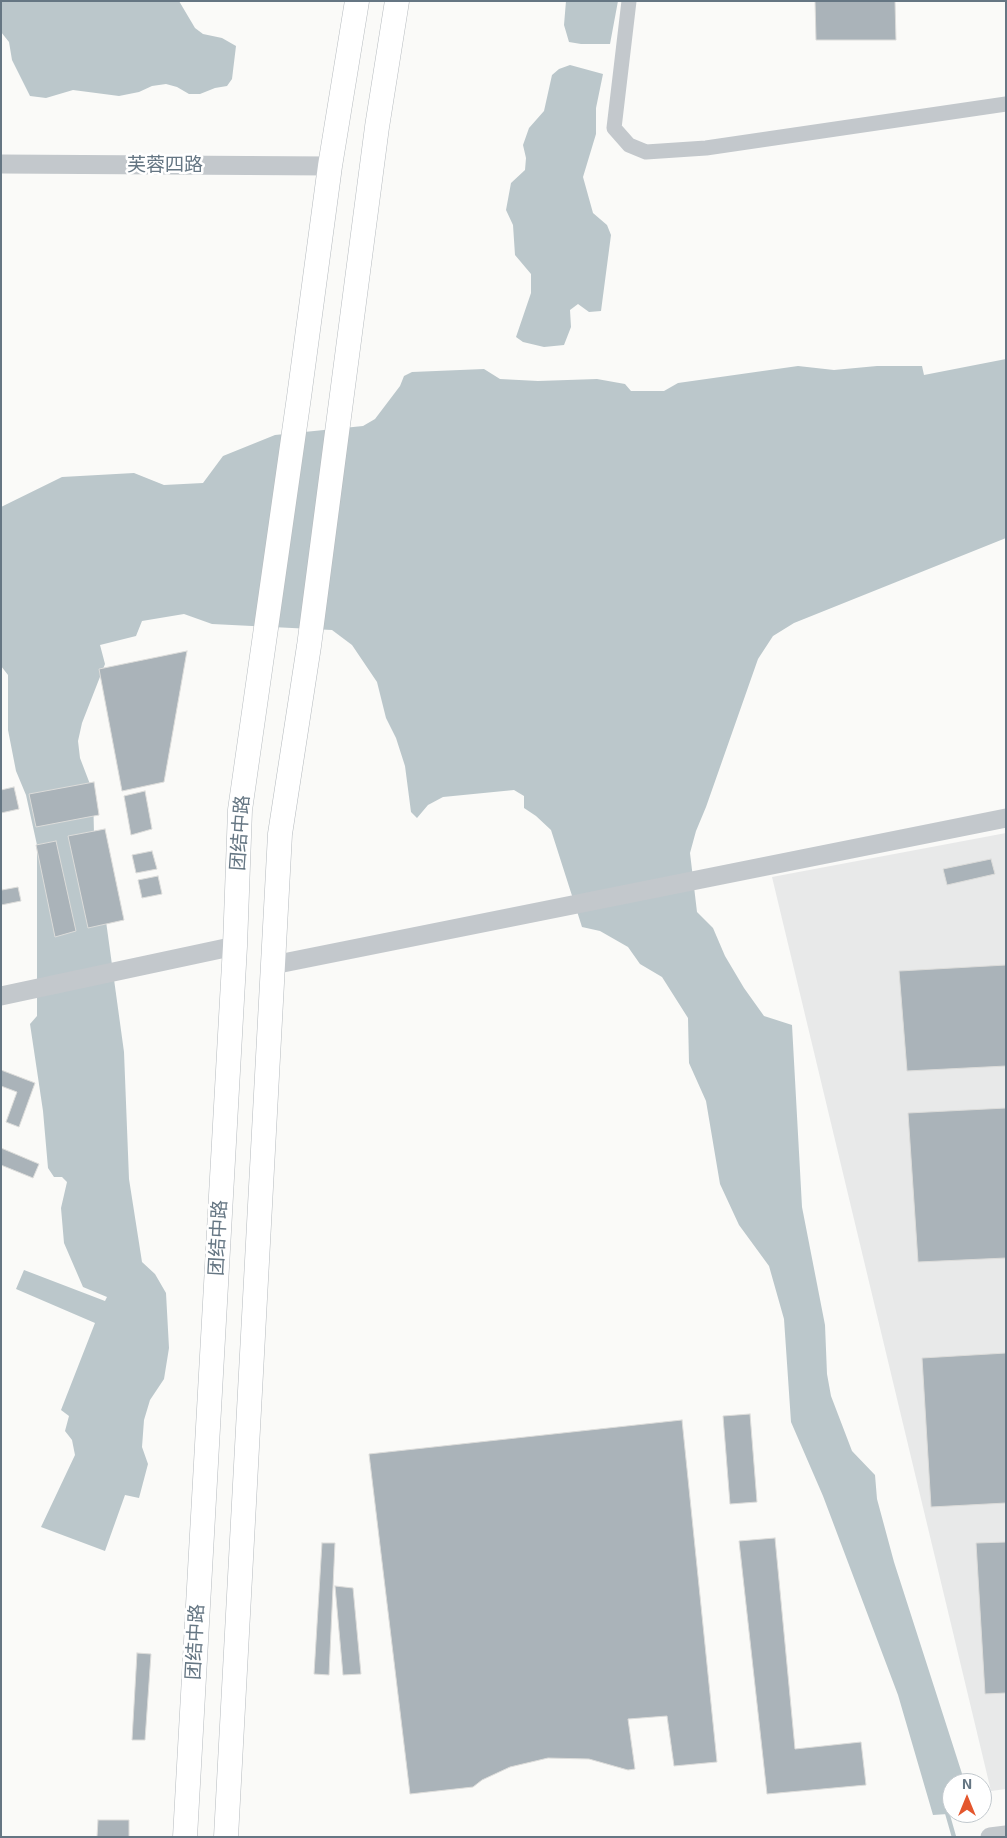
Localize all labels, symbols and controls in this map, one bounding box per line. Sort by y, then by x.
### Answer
street label: 芙蓉四路 [127,154,203,176]
street label: 团结中路 [226,794,254,872]
street label: 团结中路 [205,1199,231,1277]
street label: 团结中路 [182,1603,208,1681]
north arrow [942,1773,992,1823]
text: N [962,1775,972,1792]

